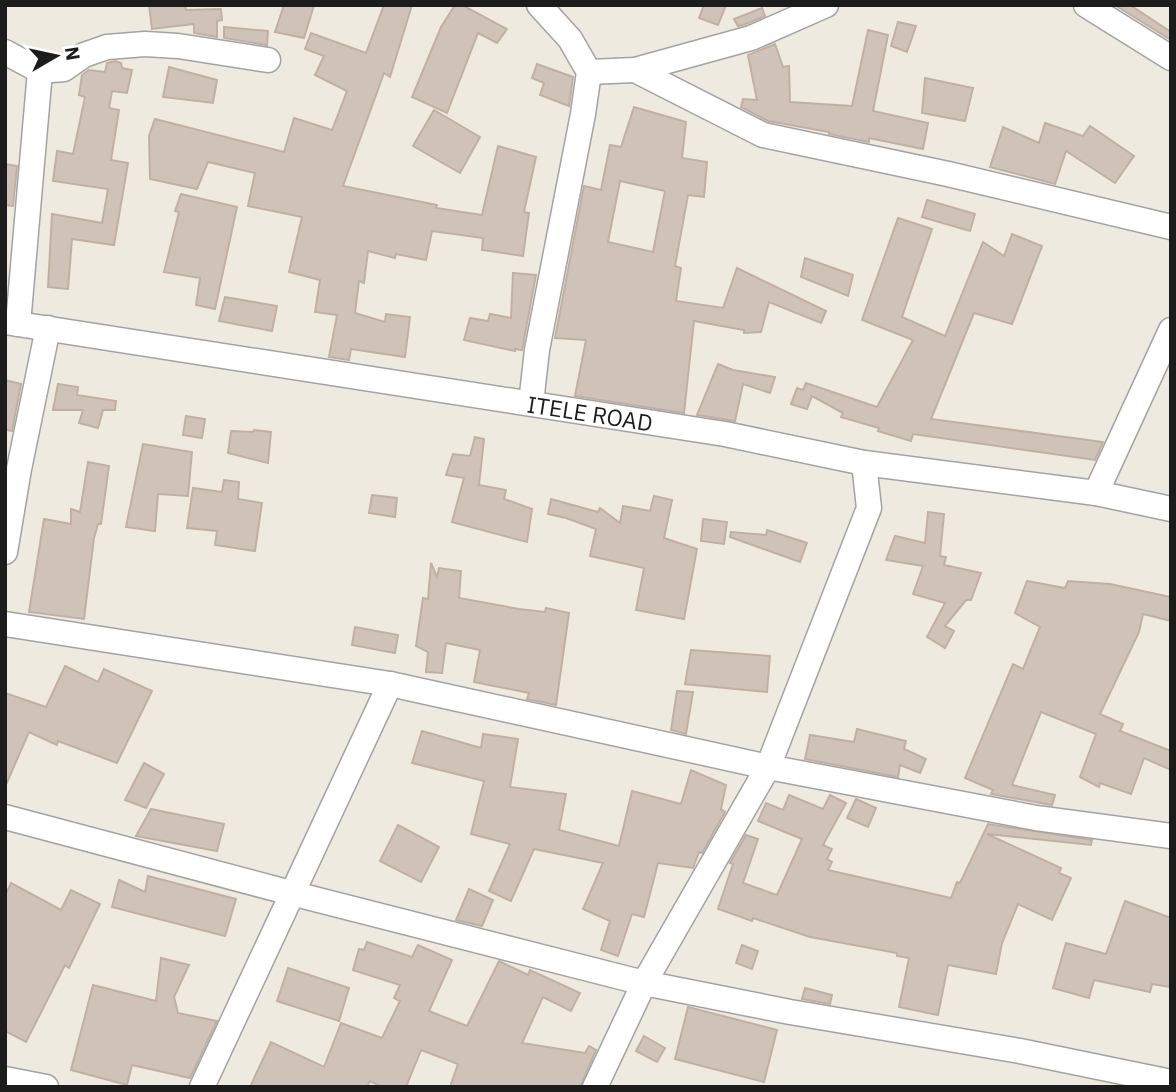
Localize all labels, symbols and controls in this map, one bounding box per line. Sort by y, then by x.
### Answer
north arrow [21,21,91,91]
text: N [60,45,86,62]
street label: ITELE ROAD [525,388,655,438]

